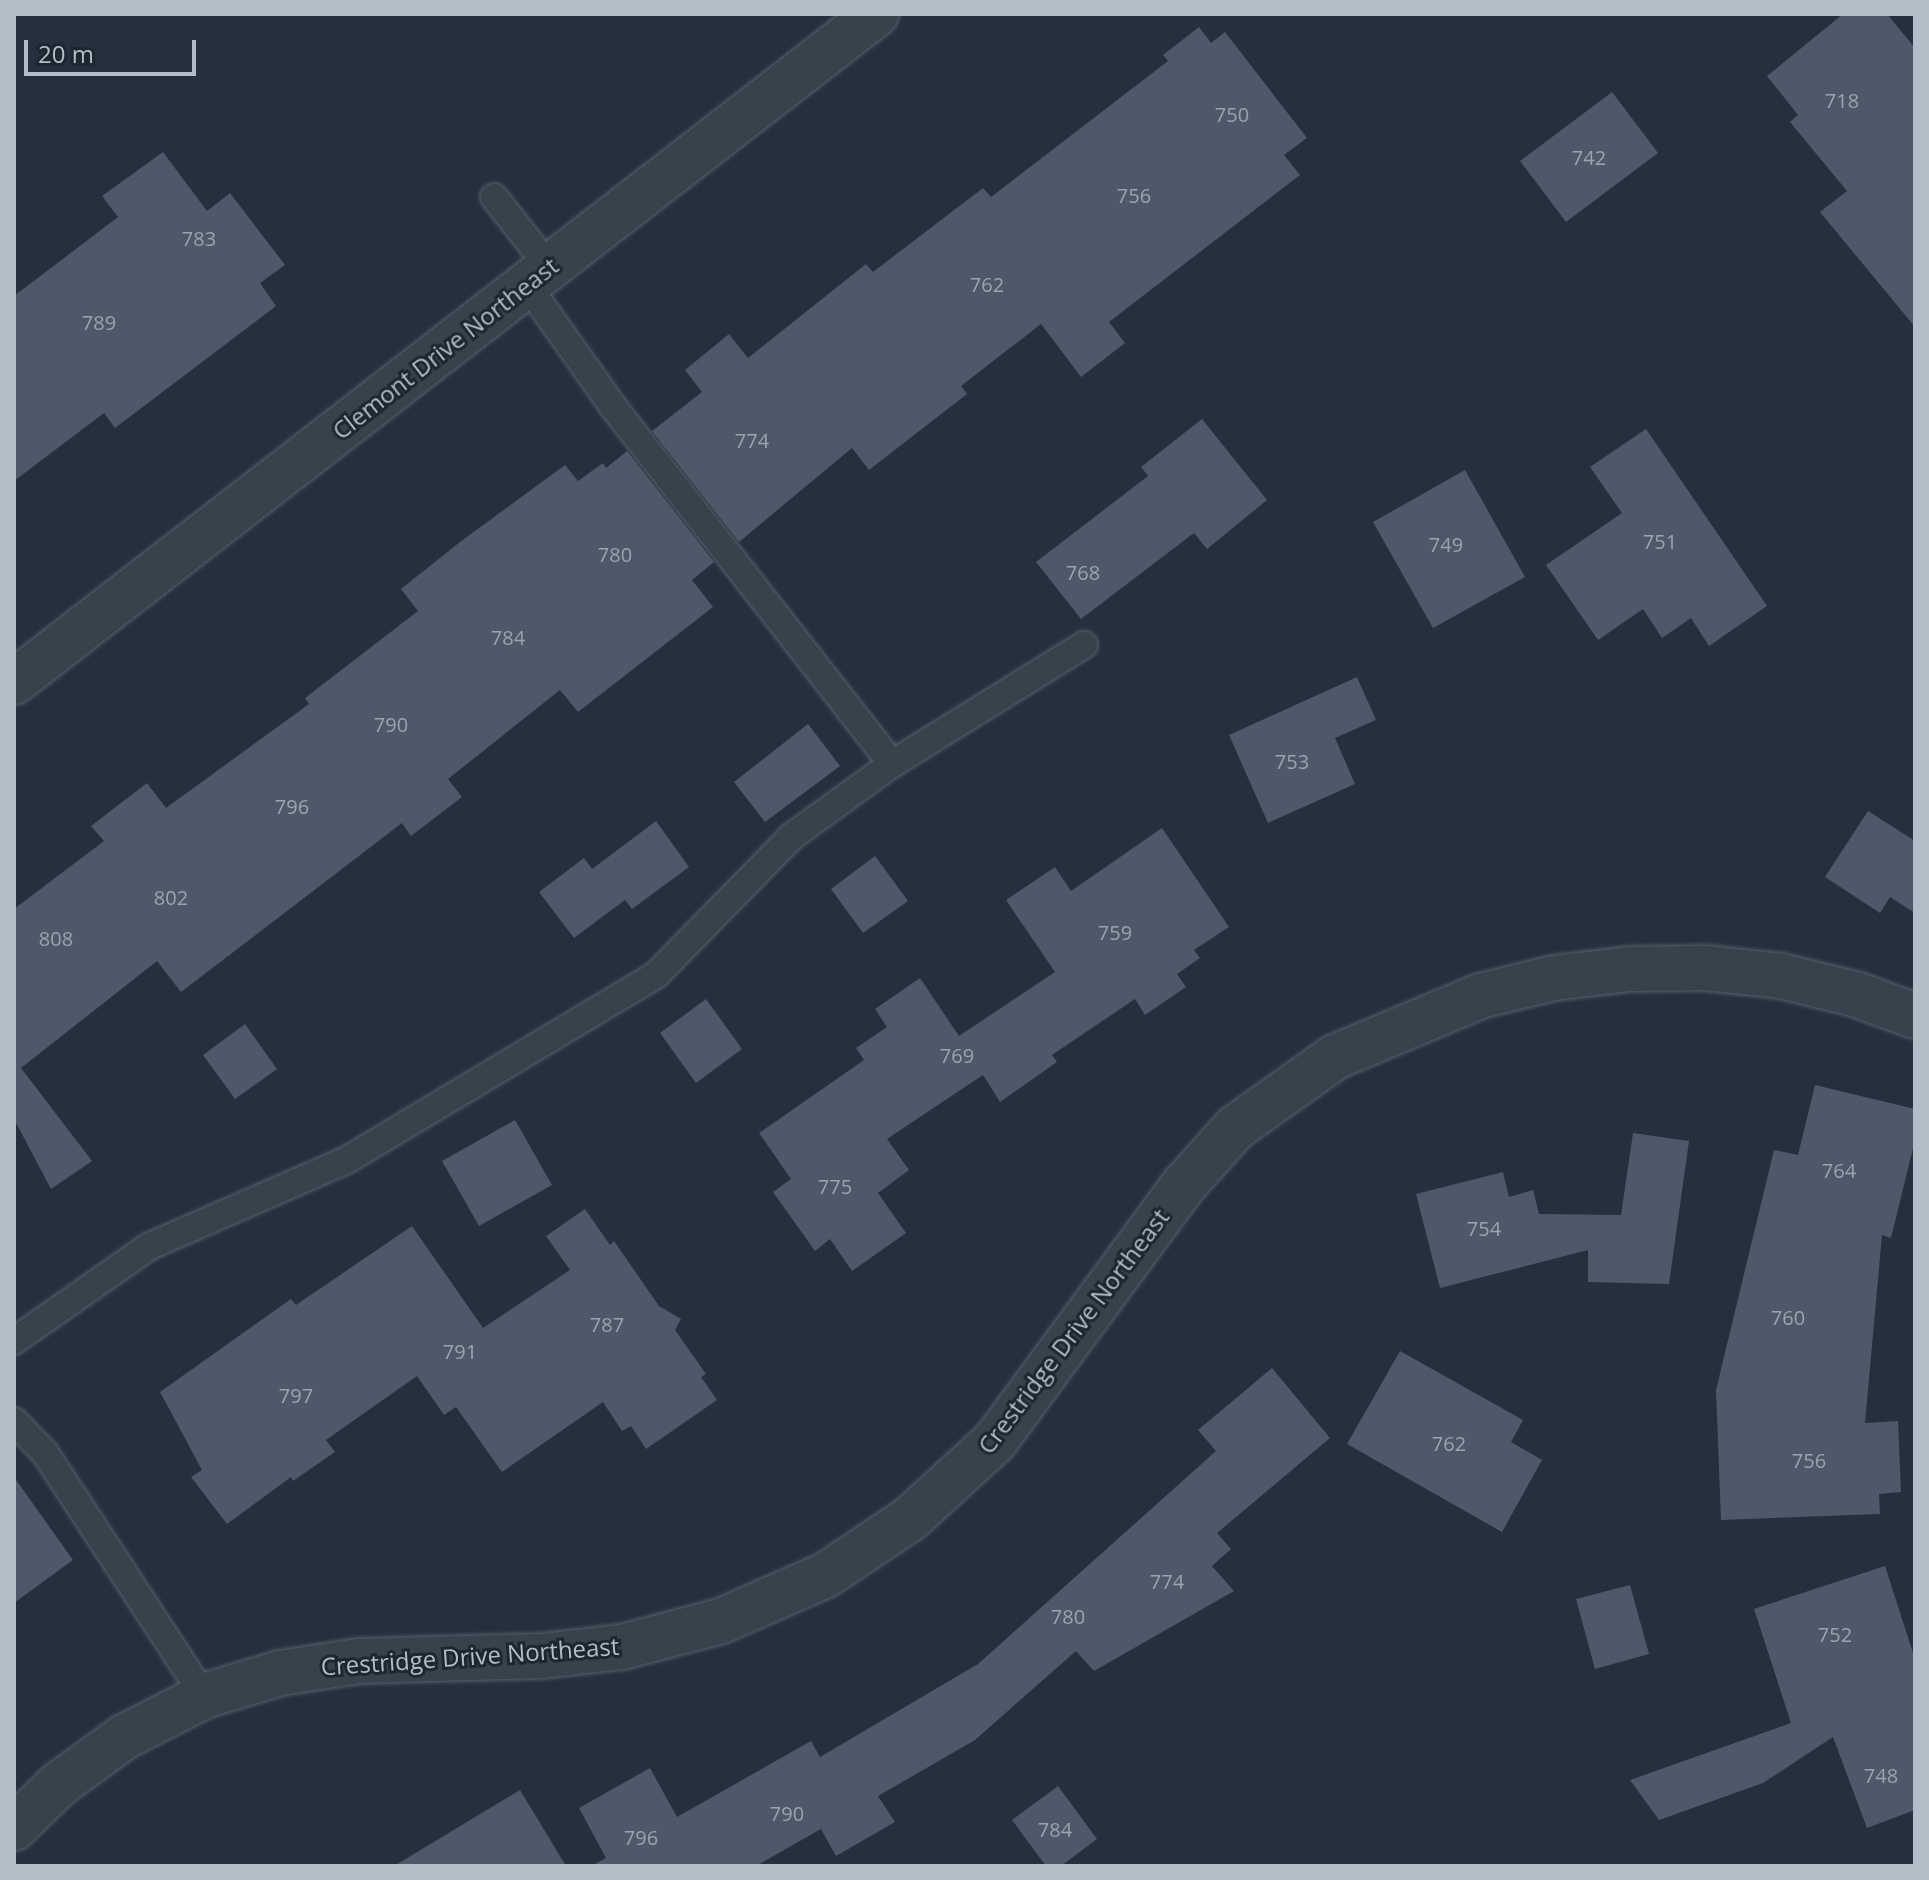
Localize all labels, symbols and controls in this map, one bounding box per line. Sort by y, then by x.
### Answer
scale bar [28,24,200,74]
text: 20 m [38,37,94,70]
house number: 718 [1825,88,1859,112]
house number: 750 [1215,102,1249,126]
house number: 742 [1572,145,1606,169]
house number: 756 [1117,183,1151,207]
house number: 783 [182,226,216,250]
street label: Clemont Drive Northeast [327,251,563,445]
house number: 762 [970,272,1004,296]
house number: 789 [82,310,116,334]
house number: 774 [735,428,769,452]
house number: 751 [1643,529,1677,553]
house number: 749 [1429,532,1463,556]
house number: 780 [598,542,632,566]
house number: 768 [1066,560,1100,584]
house number: 784 [491,625,525,649]
house number: 790 [374,712,408,736]
house number: 753 [1275,749,1309,773]
house number: 796 [275,794,309,818]
house number: 802 [154,885,188,909]
house number: 759 [1098,920,1132,944]
house number: 808 [39,926,73,950]
house number: 769 [940,1043,974,1067]
house number: 764 [1822,1158,1856,1182]
house number: 775 [818,1174,852,1198]
street label: Crestridge Drive Northeast [972,1203,1174,1459]
house number: 754 [1467,1216,1501,1240]
house number: 760 [1771,1305,1805,1329]
house number: 787 [590,1312,624,1336]
house number: 791 [443,1339,477,1363]
house number: 797 [279,1383,313,1407]
house number: 762 [1432,1431,1466,1455]
house number: 756 [1792,1448,1826,1472]
house number: 774 [1150,1569,1184,1593]
house number: 780 [1051,1604,1085,1628]
house number: 752 [1818,1622,1852,1646]
street label: Crestridge Drive Northeast [320,1631,620,1681]
house number: 748 [1864,1763,1898,1787]
house number: 790 [770,1801,804,1825]
house number: 784 [1038,1817,1072,1841]
house number: 796 [624,1825,658,1849]

